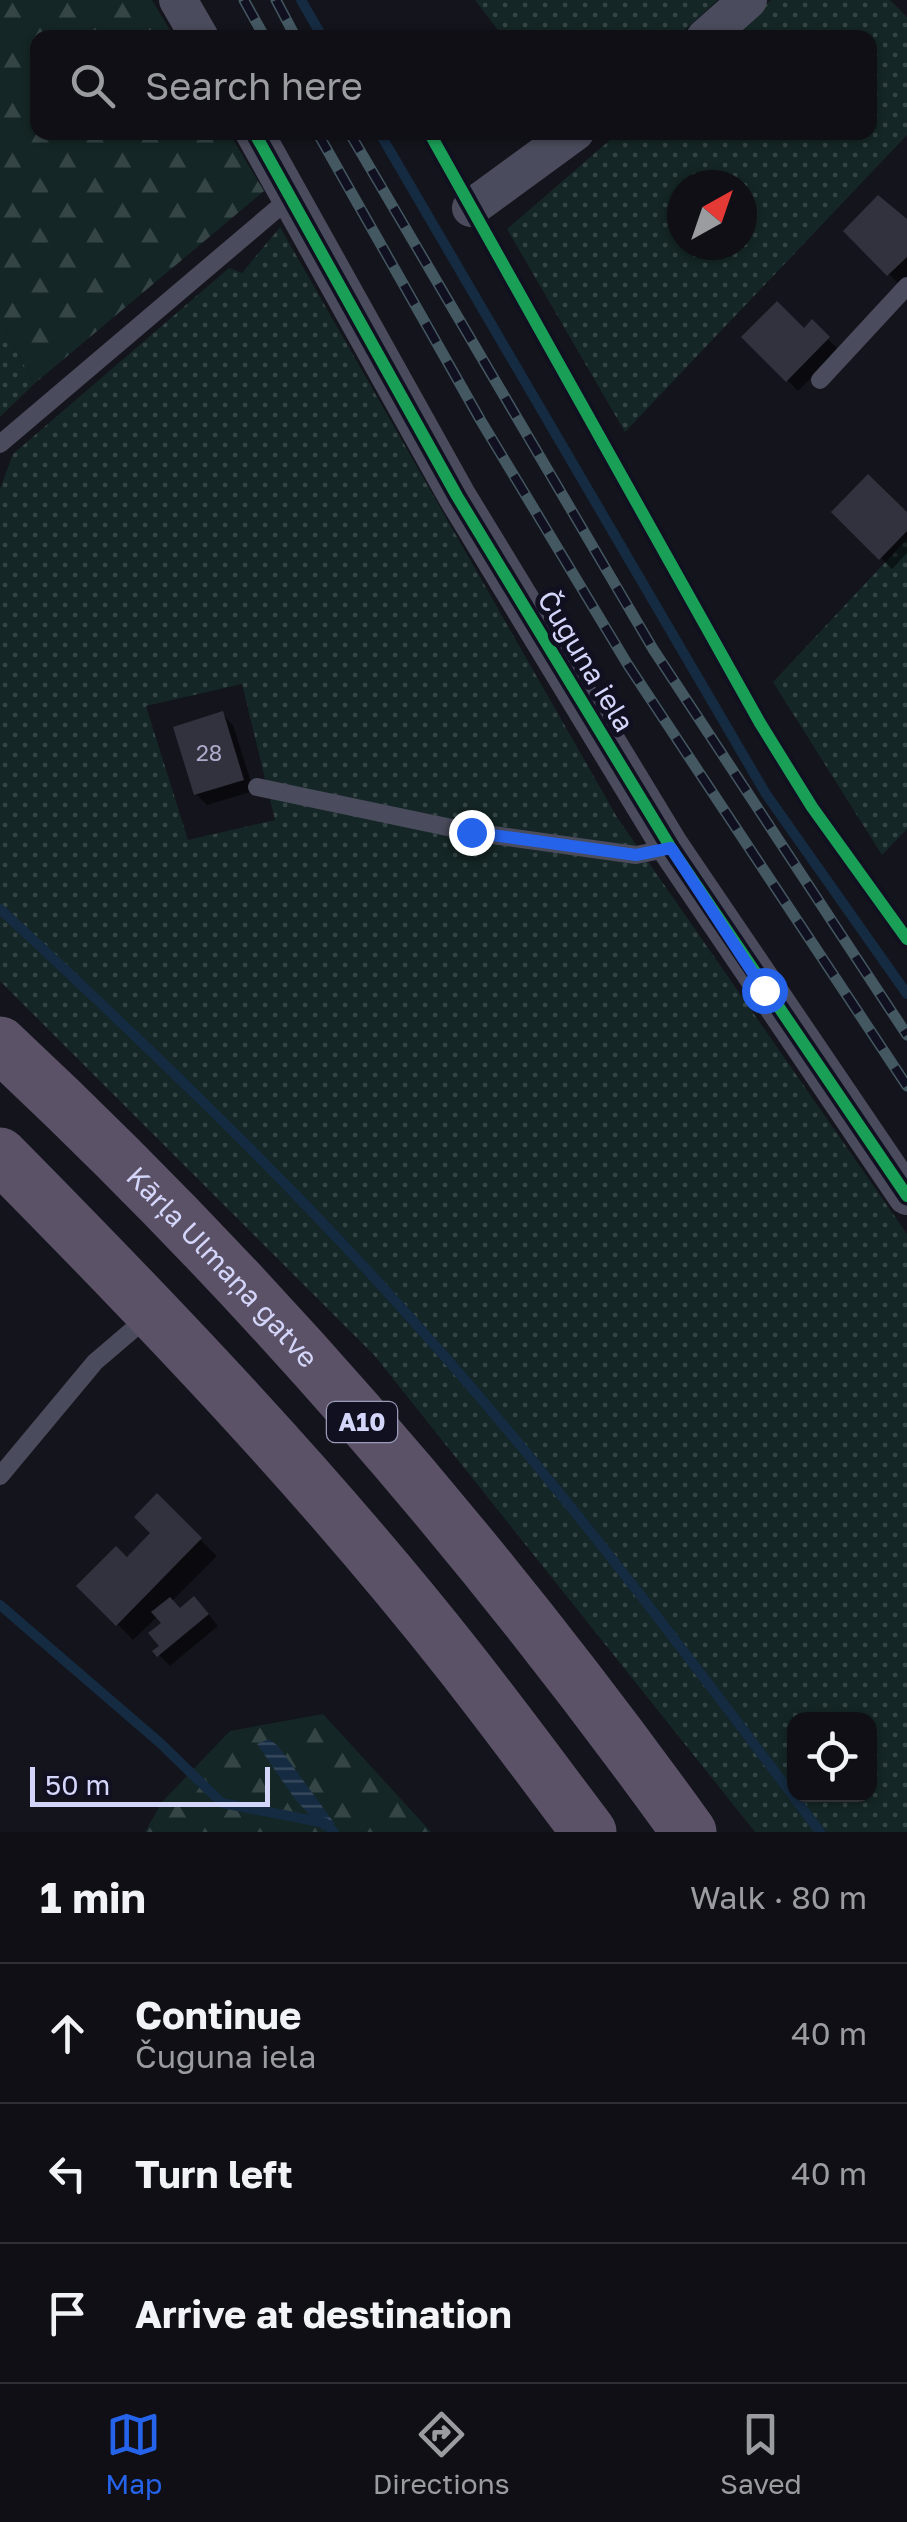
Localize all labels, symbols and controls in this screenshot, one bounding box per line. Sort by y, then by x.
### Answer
search box [30,30,877,140]
icon: search [65,58,120,113]
text: Search here [145,63,363,108]
north arrow [667,170,757,260]
street label: Čuguna iela [531,584,641,737]
house number: 28 [196,739,222,766]
route end [449,810,495,856]
route start [742,968,788,1014]
street label: Kārļa Ulmaņa gatve [120,1159,325,1374]
road number: A10 [327,1402,397,1442]
map controls [787,1712,877,1802]
button: locate [787,1712,877,1802]
scale bar [30,1762,270,1806]
text: 50 m [45,1768,110,1801]
text: 1 min [40,1872,146,1922]
text: Walk · 80 m [690,1878,867,1916]
text: Continue [135,1992,301,2037]
icon: ahead [40,2006,95,2061]
text: 40 m [791,2014,867,2052]
text: Čuguna iela [135,2037,316,2075]
icon: left [40,2146,95,2201]
text: Turn left [135,2151,293,2196]
text: 40 m [791,2154,867,2192]
icon: arrive [40,2286,95,2341]
text: Arrive at destination [135,2291,512,2336]
tab: Map [105,2407,162,2500]
tab: Directions [373,2407,510,2500]
tab: Saved [720,2407,802,2500]

